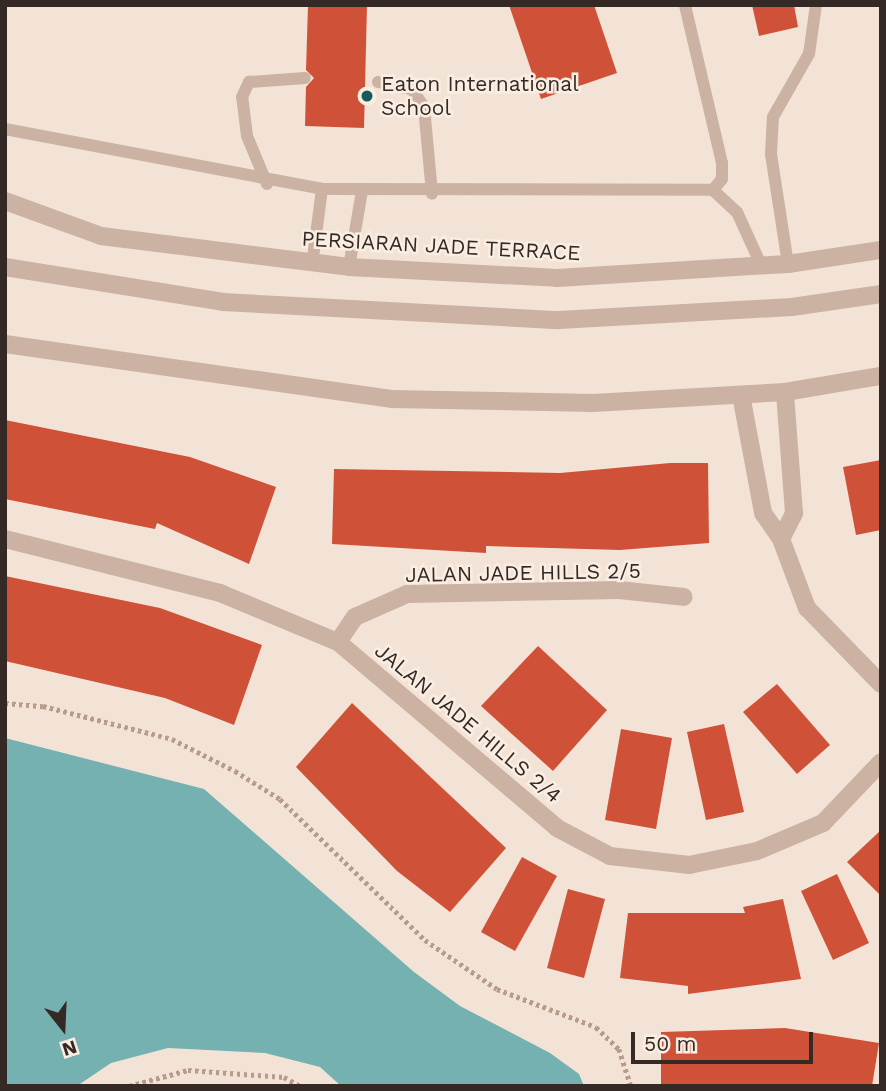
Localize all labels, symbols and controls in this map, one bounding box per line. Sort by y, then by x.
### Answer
place label: Eaton International School [381,71,579,121]
marker: Eaton International School [359,88,375,104]
street label: PERSIARAN JADE TERRACE [300,226,582,266]
street label: JALAN JADE HILLS 2/5 [405,558,641,588]
street label: JALAN JADE HILLS 2/4 [370,638,566,808]
north arrow [28,993,98,1063]
scale bar [634,1018,816,1062]
text: 50 m [644,1031,696,1056]
text: N [59,1035,80,1062]

